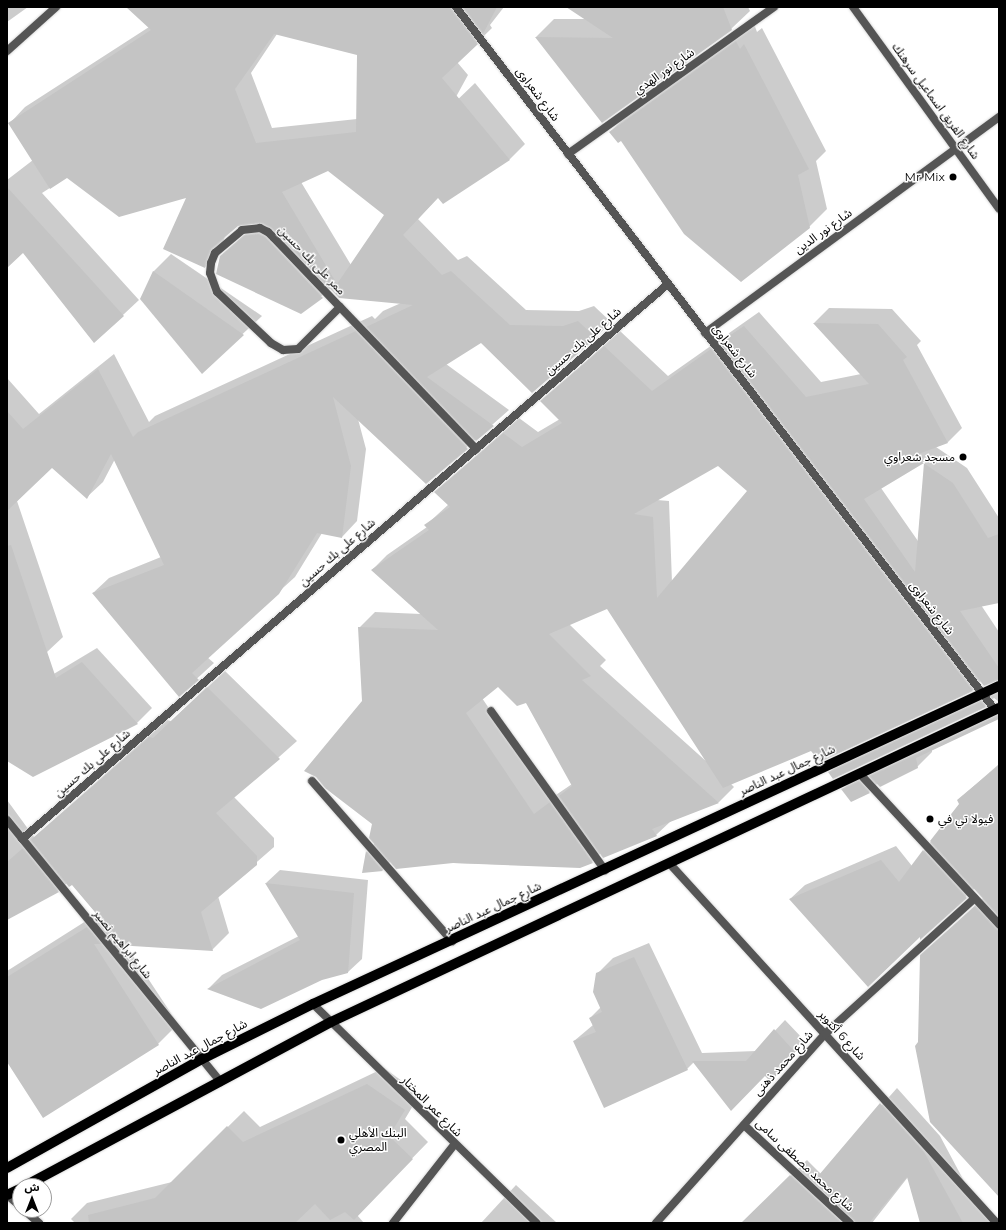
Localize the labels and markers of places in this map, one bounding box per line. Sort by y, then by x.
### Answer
place label: Mr Mix [904,170,945,184]
marker: Mr Mix [948,172,958,182]
place label: مسجد شعراوي [884,450,955,464]
marker: مسجد شعراوي [958,452,968,462]
place label: فيولا تي في [938,812,993,826]
marker: فيولا تي في [925,814,935,824]
place label: البنك الأهلي المصري [349,1126,407,1154]
marker: البنك الأهلي المصري [336,1135,346,1145]

